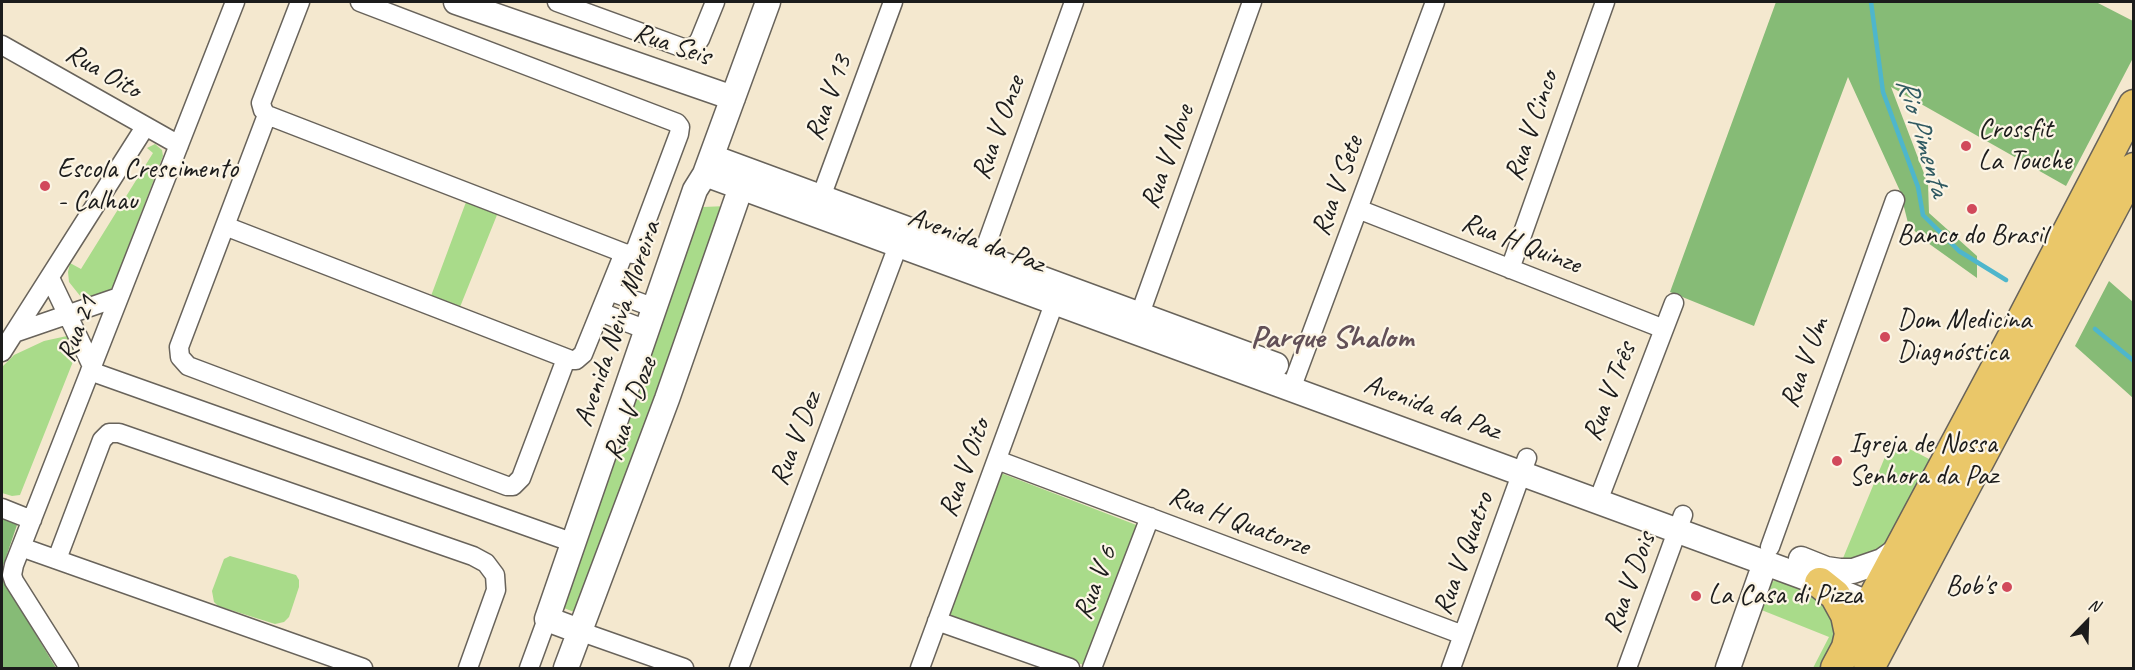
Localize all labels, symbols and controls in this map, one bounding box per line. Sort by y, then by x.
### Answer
street label: Rua Seis [629,16,715,74]
street label: Rua Oito [59,37,147,107]
street label: Rua V 13 [798,51,860,145]
street label: Rua V Cinco [1498,67,1566,185]
street label: Rua V Onze [965,72,1033,184]
water label: Rio Pimenta [1887,74,1957,200]
street label: Rua V Nove [1134,100,1202,214]
place label: Crossfit La Touche [1978,113,2071,179]
street label: Rua V Sete [1305,132,1371,240]
marker: Crossfit La Touche [1959,139,1973,153]
place label: Escola Crescimento - Calhau [57,153,238,219]
marker: Escola Crescimento - Calhau [38,179,52,193]
street label: Avenida da Paz [903,201,1049,281]
marker: Banco do Brasil [1965,202,1979,216]
street label: Rua H Quinze [1457,206,1585,282]
street label: Avenida Neiva Moreira [567,217,669,431]
place label: Banco do Brasil [1897,219,2047,253]
street label: Rua 21 [50,291,106,367]
place label: Dom Medicina Diagnóstica [1897,304,2031,370]
street label: Rua V Um [1773,314,1837,412]
district label: Parque Shalom [1250,320,1414,358]
marker: Dom Medicina Diagnóstica [1878,330,1892,344]
street label: Rua V Três [1576,338,1644,446]
street label: Rua V Doze [597,353,665,465]
street label: Avenida da Paz [1359,368,1505,448]
street label: Rua V Dez [763,387,829,491]
street label: Rua V Oito [932,414,998,522]
place label: Igreja de Nossa Senhora da Paz [1849,428,1998,494]
marker: Igreja de Nossa Senhora da Paz [1830,454,1844,468]
street label: Rua H Quatorze [1164,480,1314,564]
street label: Rua V Quatro [1426,488,1502,620]
street label: Rua V Dois [1596,528,1664,638]
street label: Rua V 6 [1067,542,1125,624]
place label: Bob's [1946,570,1995,604]
place label: La Casa di Pizza [1708,579,1862,613]
marker: Bob's [2000,580,2014,594]
marker: La Casa di Pizza [1689,589,1703,603]
north arrow [2057,592,2117,652]
text: N [2086,594,2102,617]

